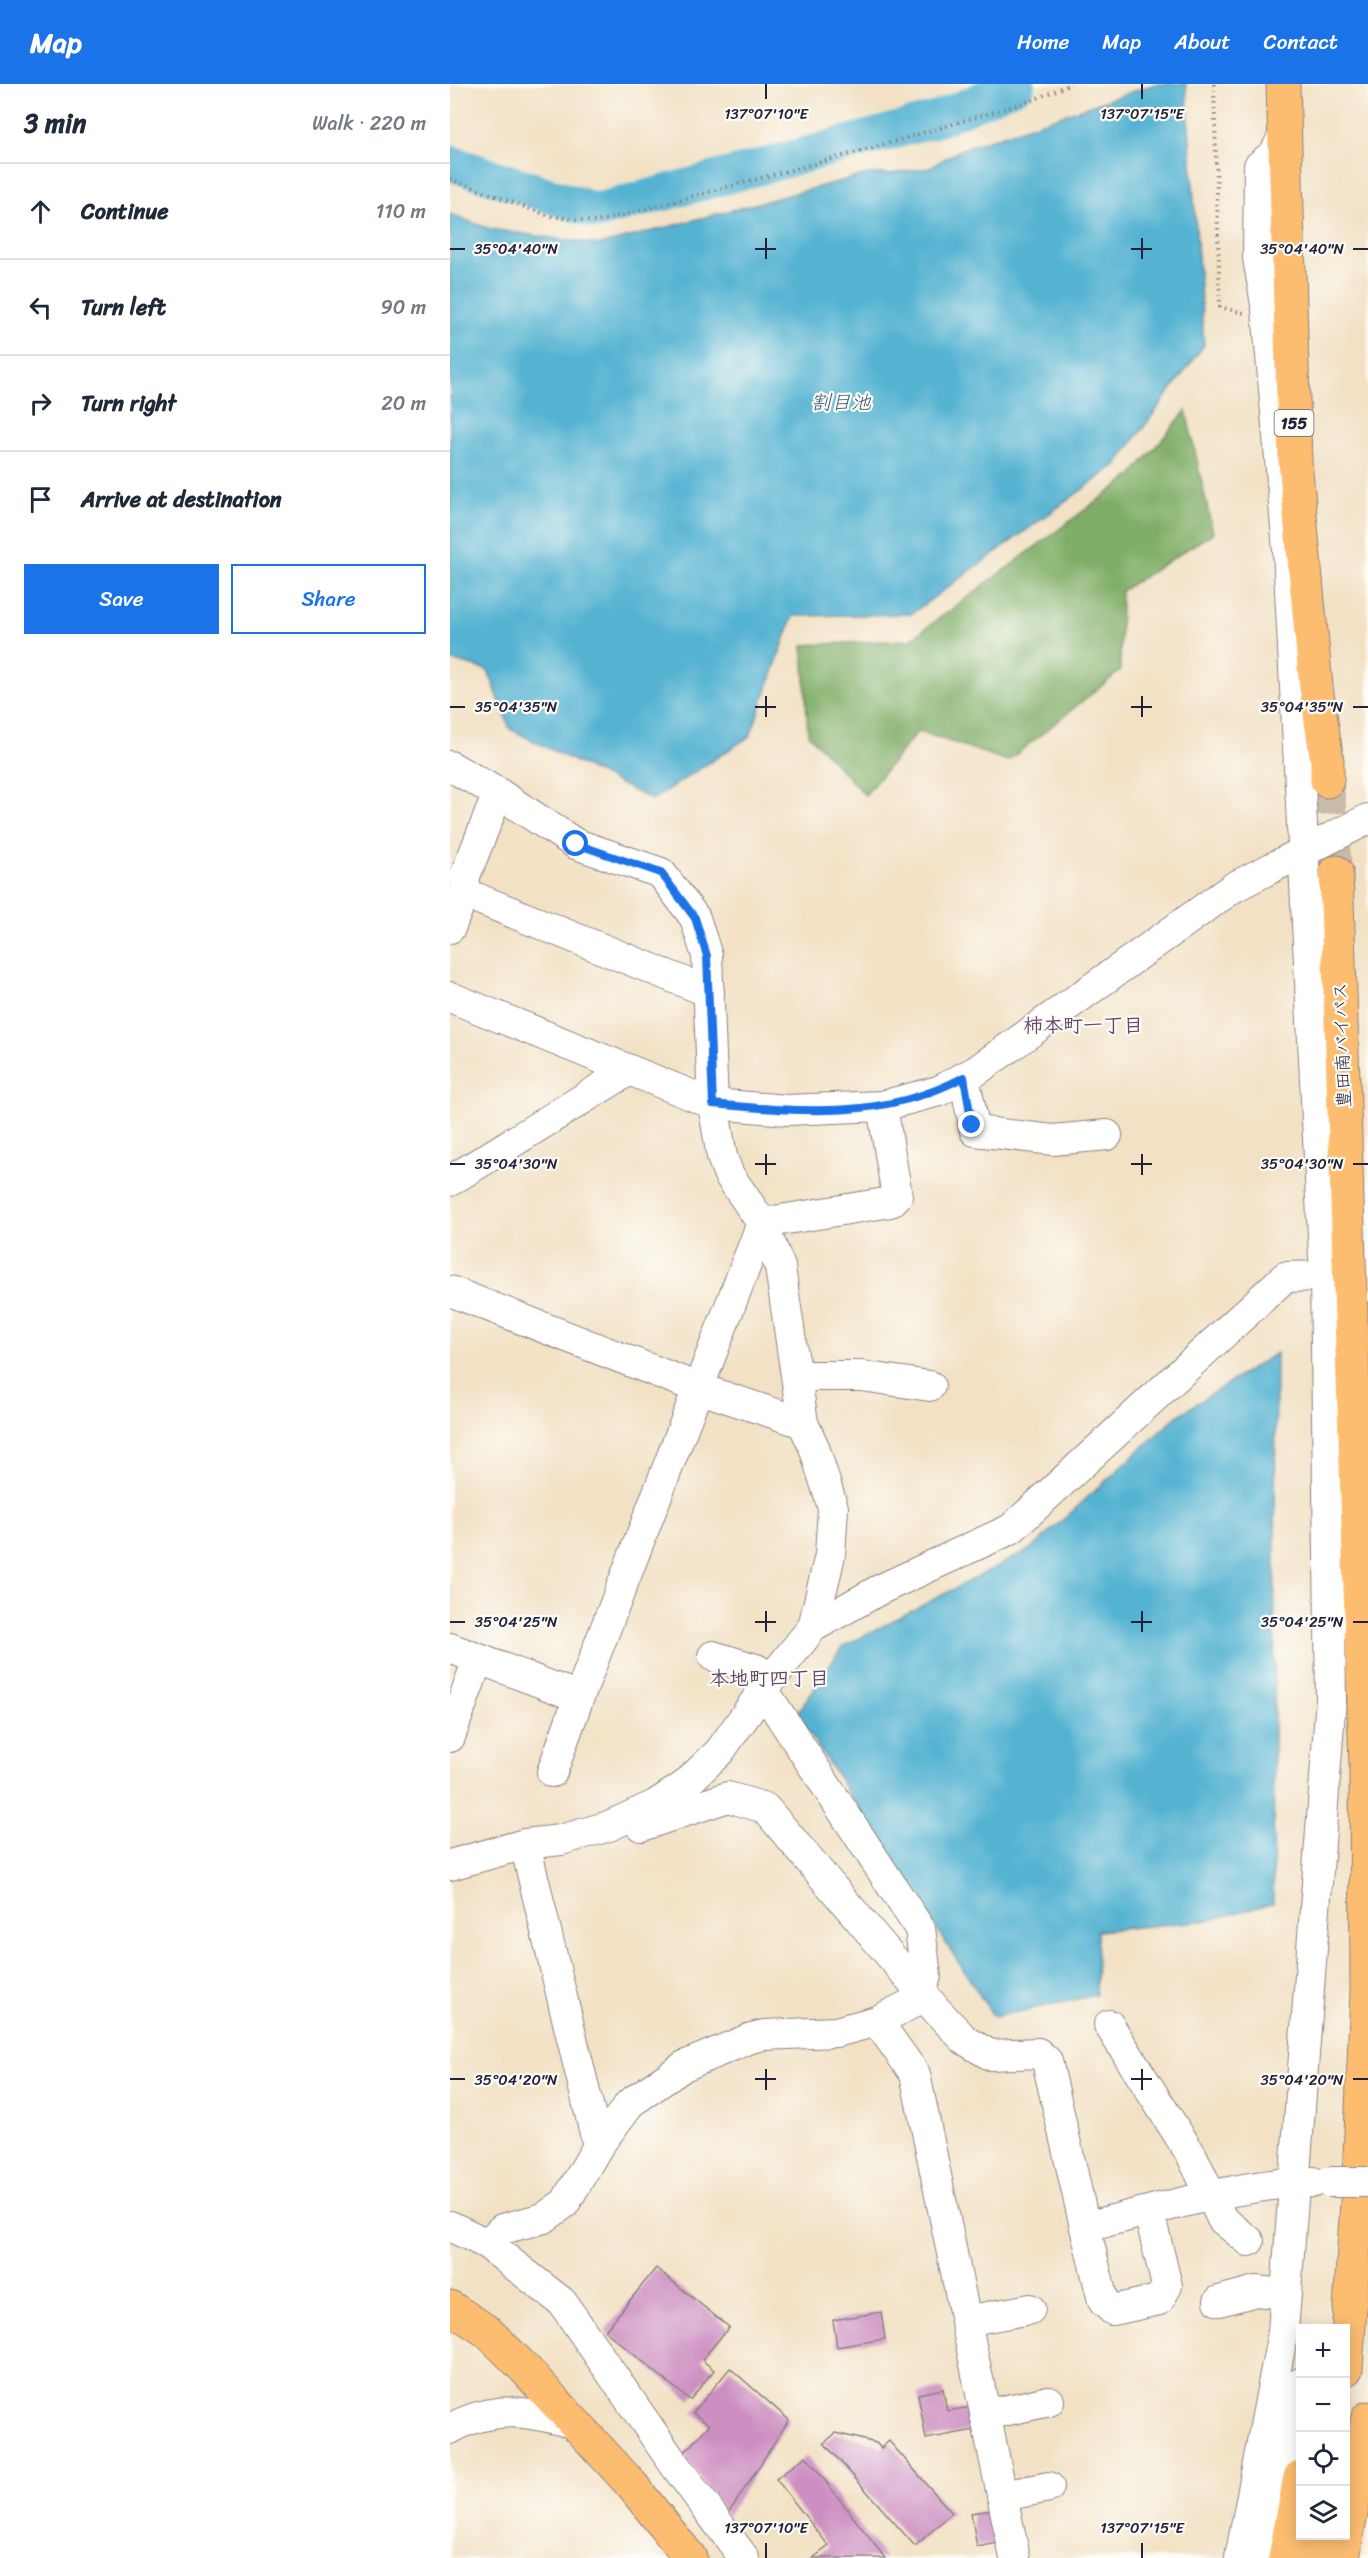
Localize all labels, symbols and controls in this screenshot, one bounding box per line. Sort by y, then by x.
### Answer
text: Map [30,18,82,67]
text: Home [1017,23,1069,61]
text: Map [1102,23,1141,61]
text: About [1174,23,1231,61]
text: Contact [1264,23,1338,61]
text: 3 min [24,100,86,146]
text: 137°07'10"E [724,101,810,127]
text: 137°07'15"E [1100,101,1185,127]
text: Walk · 220 m [312,106,426,141]
text: Continue [81,192,169,231]
text: 110 m [376,194,426,229]
icon: ahead [24,195,57,228]
text: 35°04'40"N [474,236,558,262]
text: 35°04'40"N [1260,236,1344,262]
text: Turn left [81,288,166,327]
text: 90 m [381,290,426,325]
icon: left [24,291,57,324]
text: Turn right [81,384,176,423]
water label: 割目池 [811,385,872,420]
text: 20 m [381,386,426,421]
icon: right [24,387,57,420]
road number: 155 [1274,410,1314,436]
text: Arrive at destination [81,480,282,519]
icon: arrive [24,483,57,516]
button: Save [24,564,219,634]
button: Share [231,564,426,634]
text: 35°04'35"N [475,694,558,720]
text: 35°04'35"N [1261,694,1344,720]
route start [562,830,588,856]
street label: 豊田南バイパス [1324,982,1360,1108]
district label: 柿本町一丁目 [1023,1008,1143,1043]
route end [958,1111,984,1137]
text: 35°04'30"N [475,1151,558,1177]
text: 35°04'30"N [1261,1151,1344,1177]
text: 35°04'25"N [475,1609,558,1635]
text: 35°04'25"N [1261,1609,1344,1635]
district label: 本地町四丁目 [709,1661,829,1696]
text: 35°04'20"N [474,2067,558,2093]
text: 35°04'20"N [1260,2067,1344,2093]
map controls [1296,2324,1350,2540]
button: + [1296,2324,1350,2378]
button: − [1296,2378,1350,2432]
button: locate [1296,2432,1350,2486]
button: layers [1296,2486,1350,2540]
text: 137°07'10"E [724,2515,810,2541]
text: 137°07'15"E [1100,2515,1185,2541]

